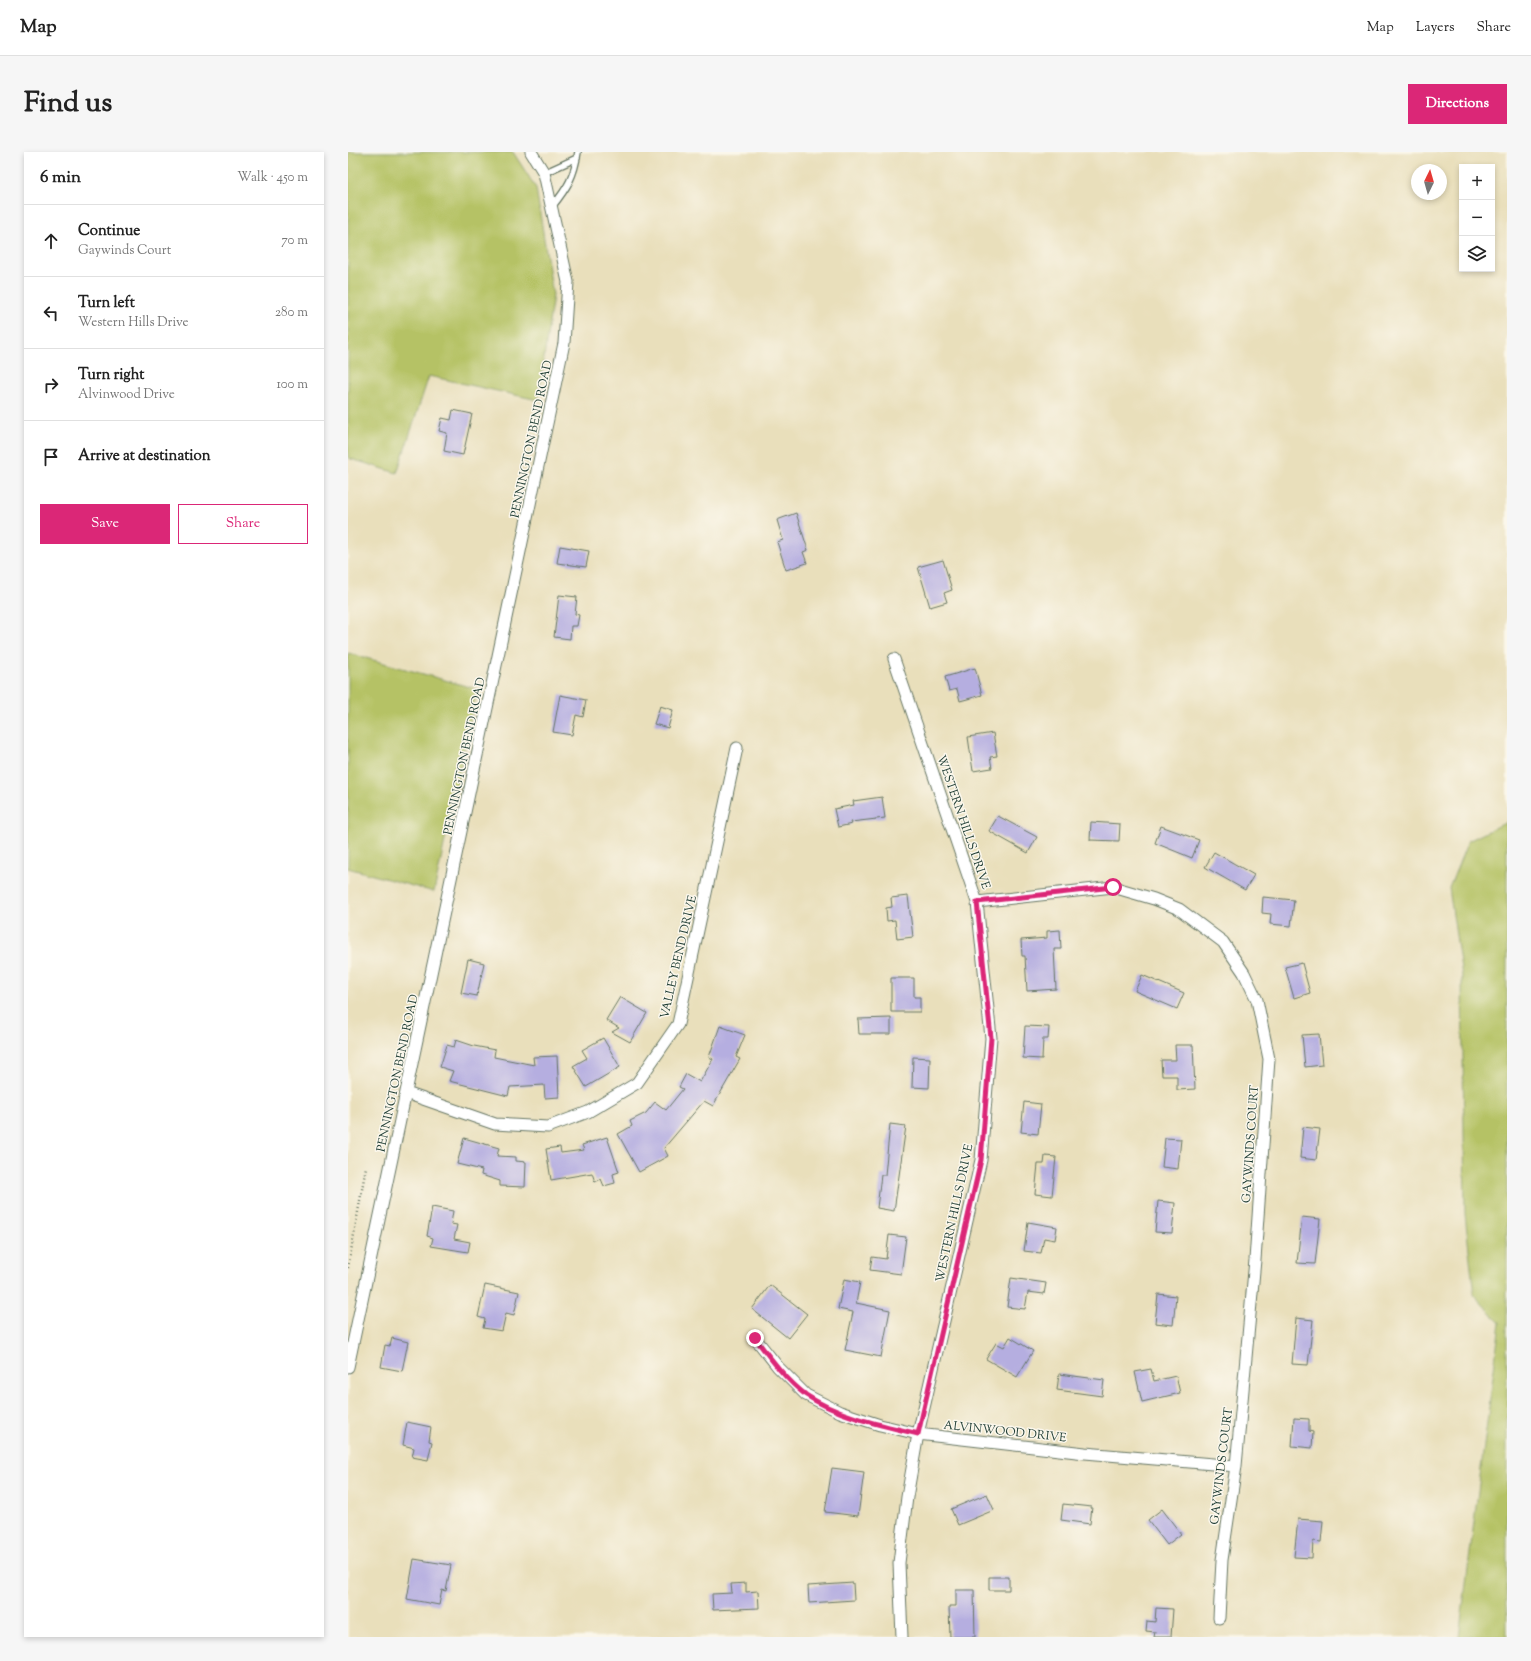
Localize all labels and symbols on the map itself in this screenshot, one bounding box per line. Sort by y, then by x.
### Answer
north arrow [1411,164,1447,200]
street label: PENNINGTON BEND ROAD [506,359,557,520]
street label: PENNINGTON BEND ROAD [439,676,490,837]
street label: WESTERN HILLS DRIVE [932,753,995,893]
route start [1104,878,1122,896]
street label: VALLEY BEND DRIVE [656,893,702,1021]
street label: PENNINGTON BEND ROAD [372,993,423,1154]
street label: GAYWINDS COURT [1238,1084,1264,1204]
street label: WESTERN HILLS DRIVE [932,1142,979,1284]
route end [746,1329,764,1347]
street label: GAYWINDS COURT [1206,1406,1238,1526]
street label: ALVINWOOD DRIVE [943,1417,1068,1447]

